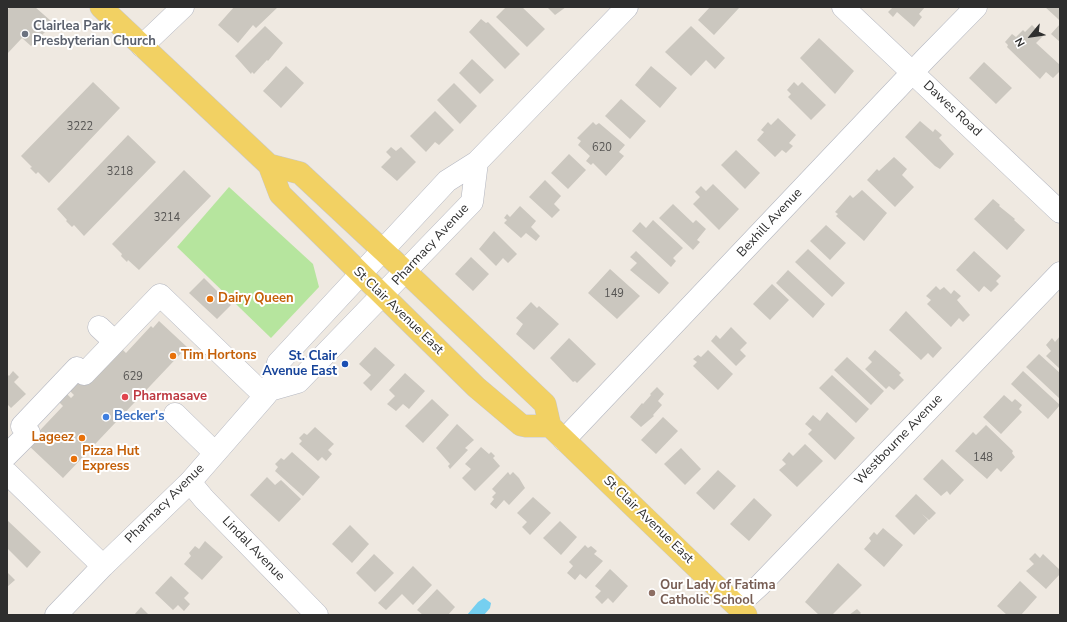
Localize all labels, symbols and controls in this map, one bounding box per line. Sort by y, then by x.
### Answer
north arrow [1011,16,1051,56]
place label: Clairlea Park Presbyterian Church [33,19,156,50]
marker: Clairlea Park Presbyterian Church [20,29,30,39]
text: N [1012,35,1029,49]
street label: Dawes Road [920,78,984,140]
house number: 3222 [67,120,93,134]
house number: 620 [592,141,612,155]
house number: 3218 [107,165,133,179]
street label: Bexhill Avenue [734,185,806,261]
street label: Pharmacy Avenue [389,201,473,289]
house number: 3214 [154,211,180,225]
street label: St Clair Avenue East [350,264,446,358]
house number: 149 [604,287,624,301]
place label: Dairy Queen [218,291,294,307]
marker: Dairy Queen [205,294,215,304]
place label: Tim Hortons [181,348,257,364]
place label: St. Clair Avenue East [262,349,337,380]
marker: Tim Hortons [168,351,178,361]
marker: St. Clair Avenue East [340,359,350,369]
house number: 629 [123,370,143,384]
place label: Pharmasave [133,389,207,405]
street label: Westbourne Avenue [852,391,946,489]
marker: Pharmasave [120,392,130,402]
place label: Becker's [114,409,165,425]
marker: Becker's [101,412,111,422]
place label: Lageez [32,430,74,446]
marker: Lageez [77,433,87,443]
place label: Pizza Hut Express [82,444,139,475]
house number: 148 [973,451,993,465]
marker: Pizza Hut Express [69,454,79,464]
street label: Pharmacy Avenue [122,461,208,547]
street label: St Clair Avenue East [600,473,696,567]
street label: Lindal Avenue [218,514,288,584]
place label: Our Lady of Fatima Catholic School [660,578,776,609]
marker: Our Lady of Fatima Catholic School [647,588,657,598]

